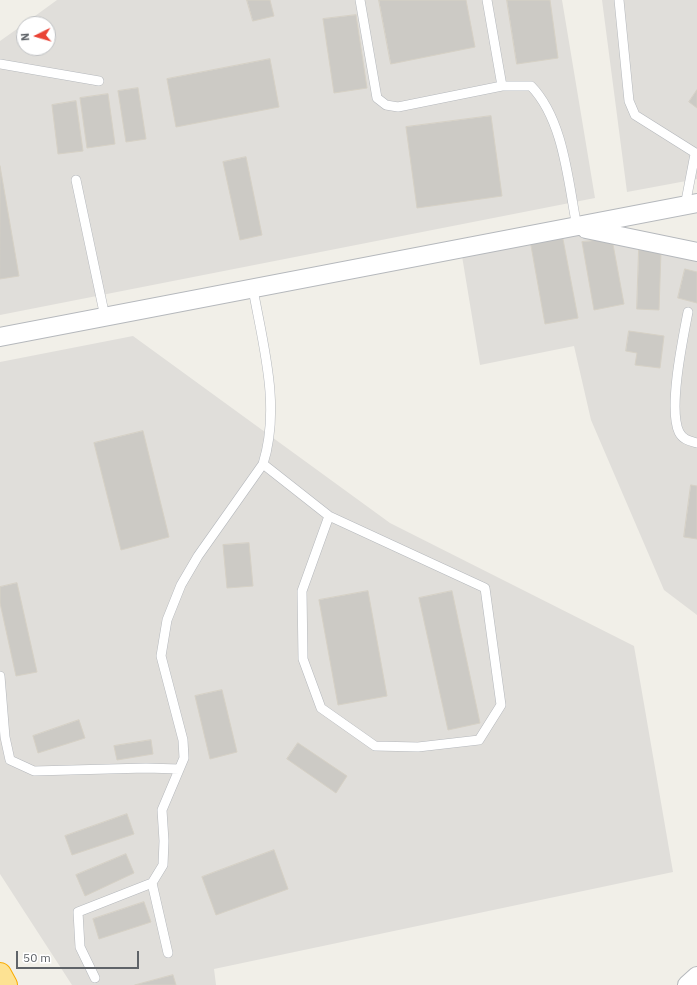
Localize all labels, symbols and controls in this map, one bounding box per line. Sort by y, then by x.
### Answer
north arrow [16,16,56,56]
text: N [18,32,32,42]
scale bar [18,943,141,969]
text: 50 m [23,950,51,965]

